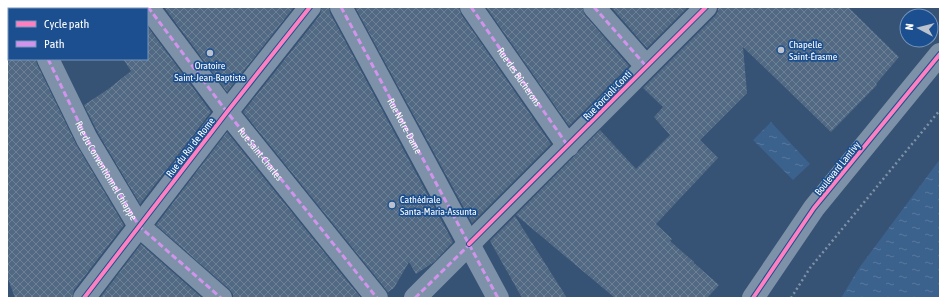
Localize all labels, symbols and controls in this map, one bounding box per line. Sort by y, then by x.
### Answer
legend [8,8,148,60]
north arrow [899,8,939,48]
text: Cycle path [44,17,89,31]
text: N [903,23,915,31]
text: Path [44,37,65,51]
place label: Chapelle Saint-Érasme [789,39,838,62]
marker: Chapelle Saint-Érasme [776,45,786,55]
street label: Rue des Bûcherons [495,46,544,109]
marker: Oratoire Saint-Jean-Baptiste [205,48,215,58]
place label: Oratoire Saint-Jean-Baptiste [174,60,246,83]
street label: Rue Forcioli-Conti [581,68,634,122]
street label: Rue Notre-Dame [385,96,424,156]
street label: Rue du Roi de Rome [164,115,217,179]
street label: Rue du Conventionnel Chiappe [73,119,139,223]
street label: Rue Saint-Charles [236,125,285,183]
street label: Boulevard Lantivy [812,139,862,197]
place label: Cathédrale Santa-Maria-Assunta [400,194,477,217]
marker: Cathédrale Santa-Maria-Assunta [387,200,397,210]

